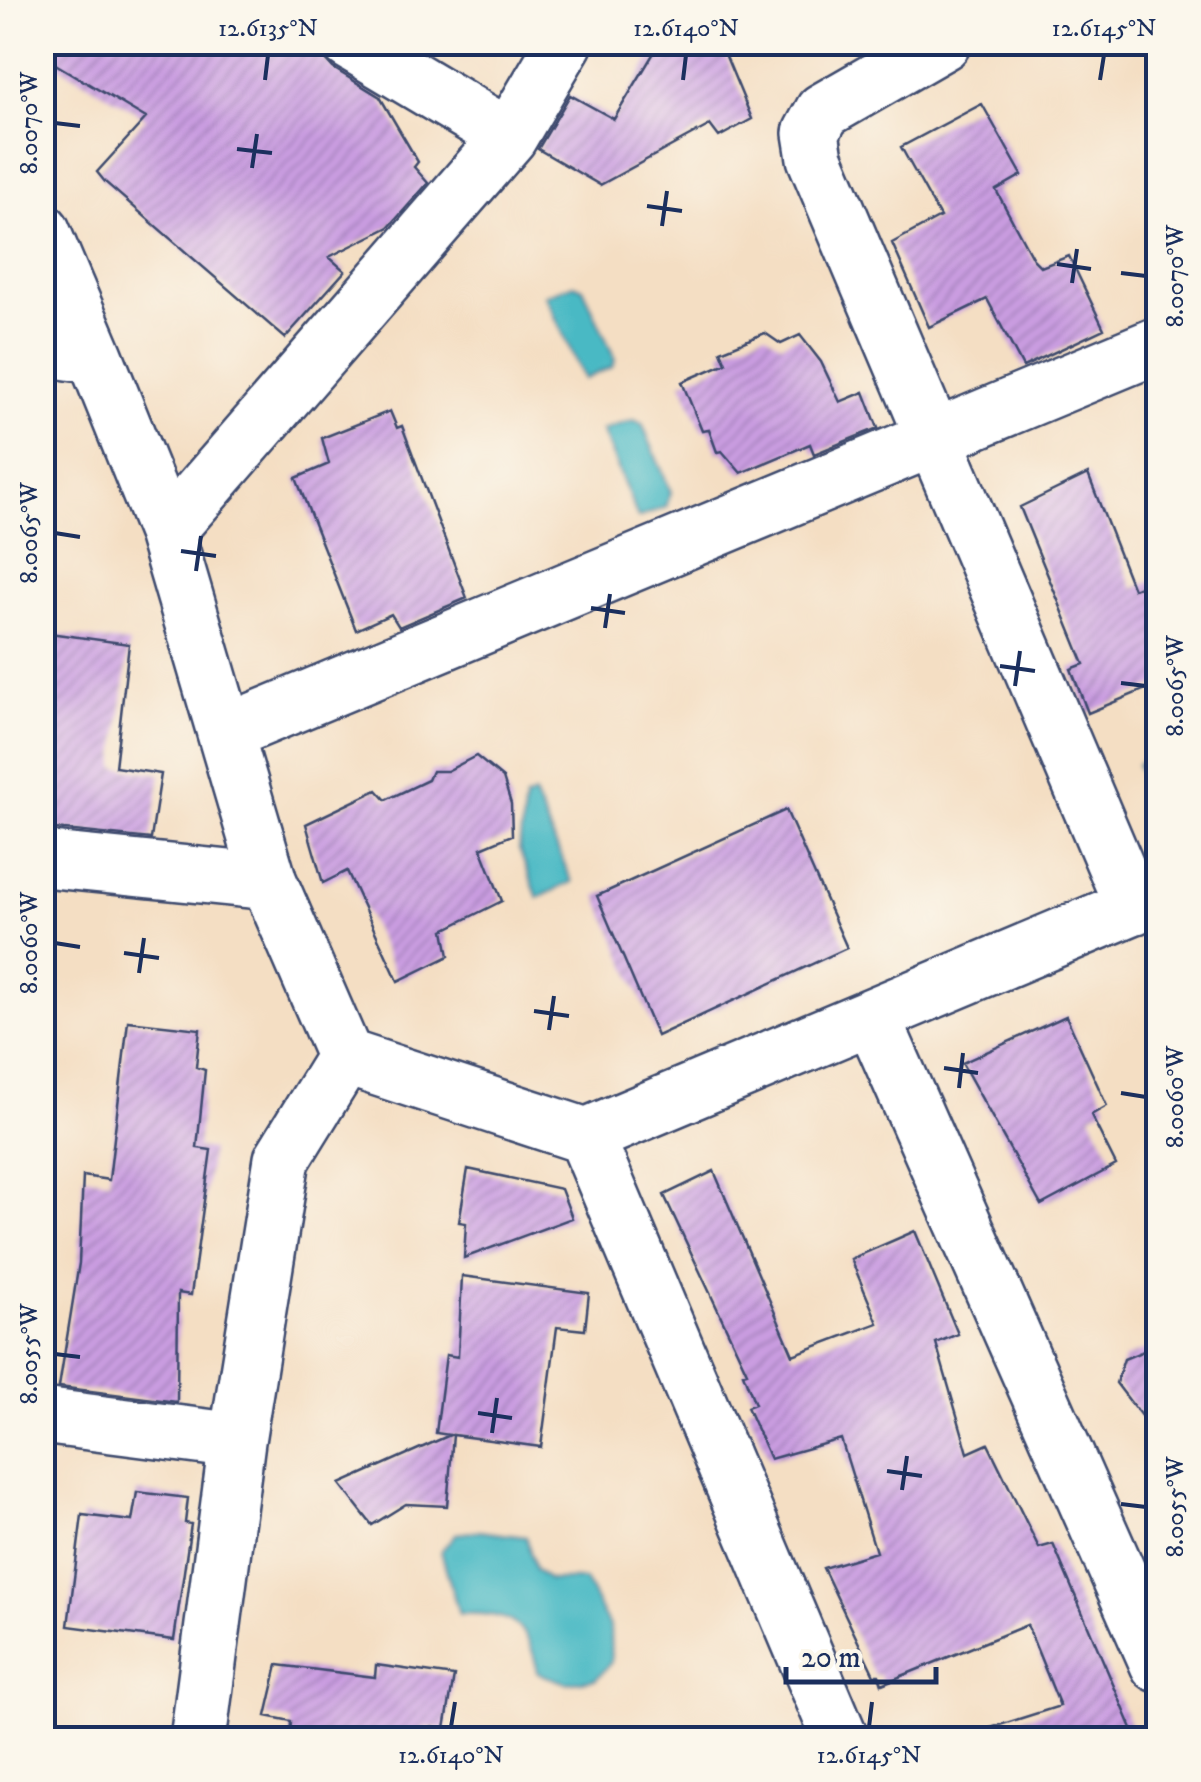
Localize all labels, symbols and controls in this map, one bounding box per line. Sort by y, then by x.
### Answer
text: 12.6135°N [218,13,318,44]
text: 12.6140°N [633,13,739,44]
text: 12.6145°N [1051,13,1157,44]
text: 8.0070°W [14,70,45,174]
text: 8.0070°W [1160,223,1191,327]
text: 8.0065°W [14,481,45,584]
text: 8.0065°W [1160,634,1191,737]
text: 8.0060°W [14,891,45,994]
text: 8.0060°W [1160,1045,1191,1148]
text: 8.0055°W [14,1302,45,1405]
text: 8.0055°W [1160,1455,1191,1558]
scale bar [786,1622,936,1684]
text: 20 m [801,1640,861,1677]
text: 12.6140°N [398,1740,504,1771]
text: 12.6145°N [816,1740,922,1771]

